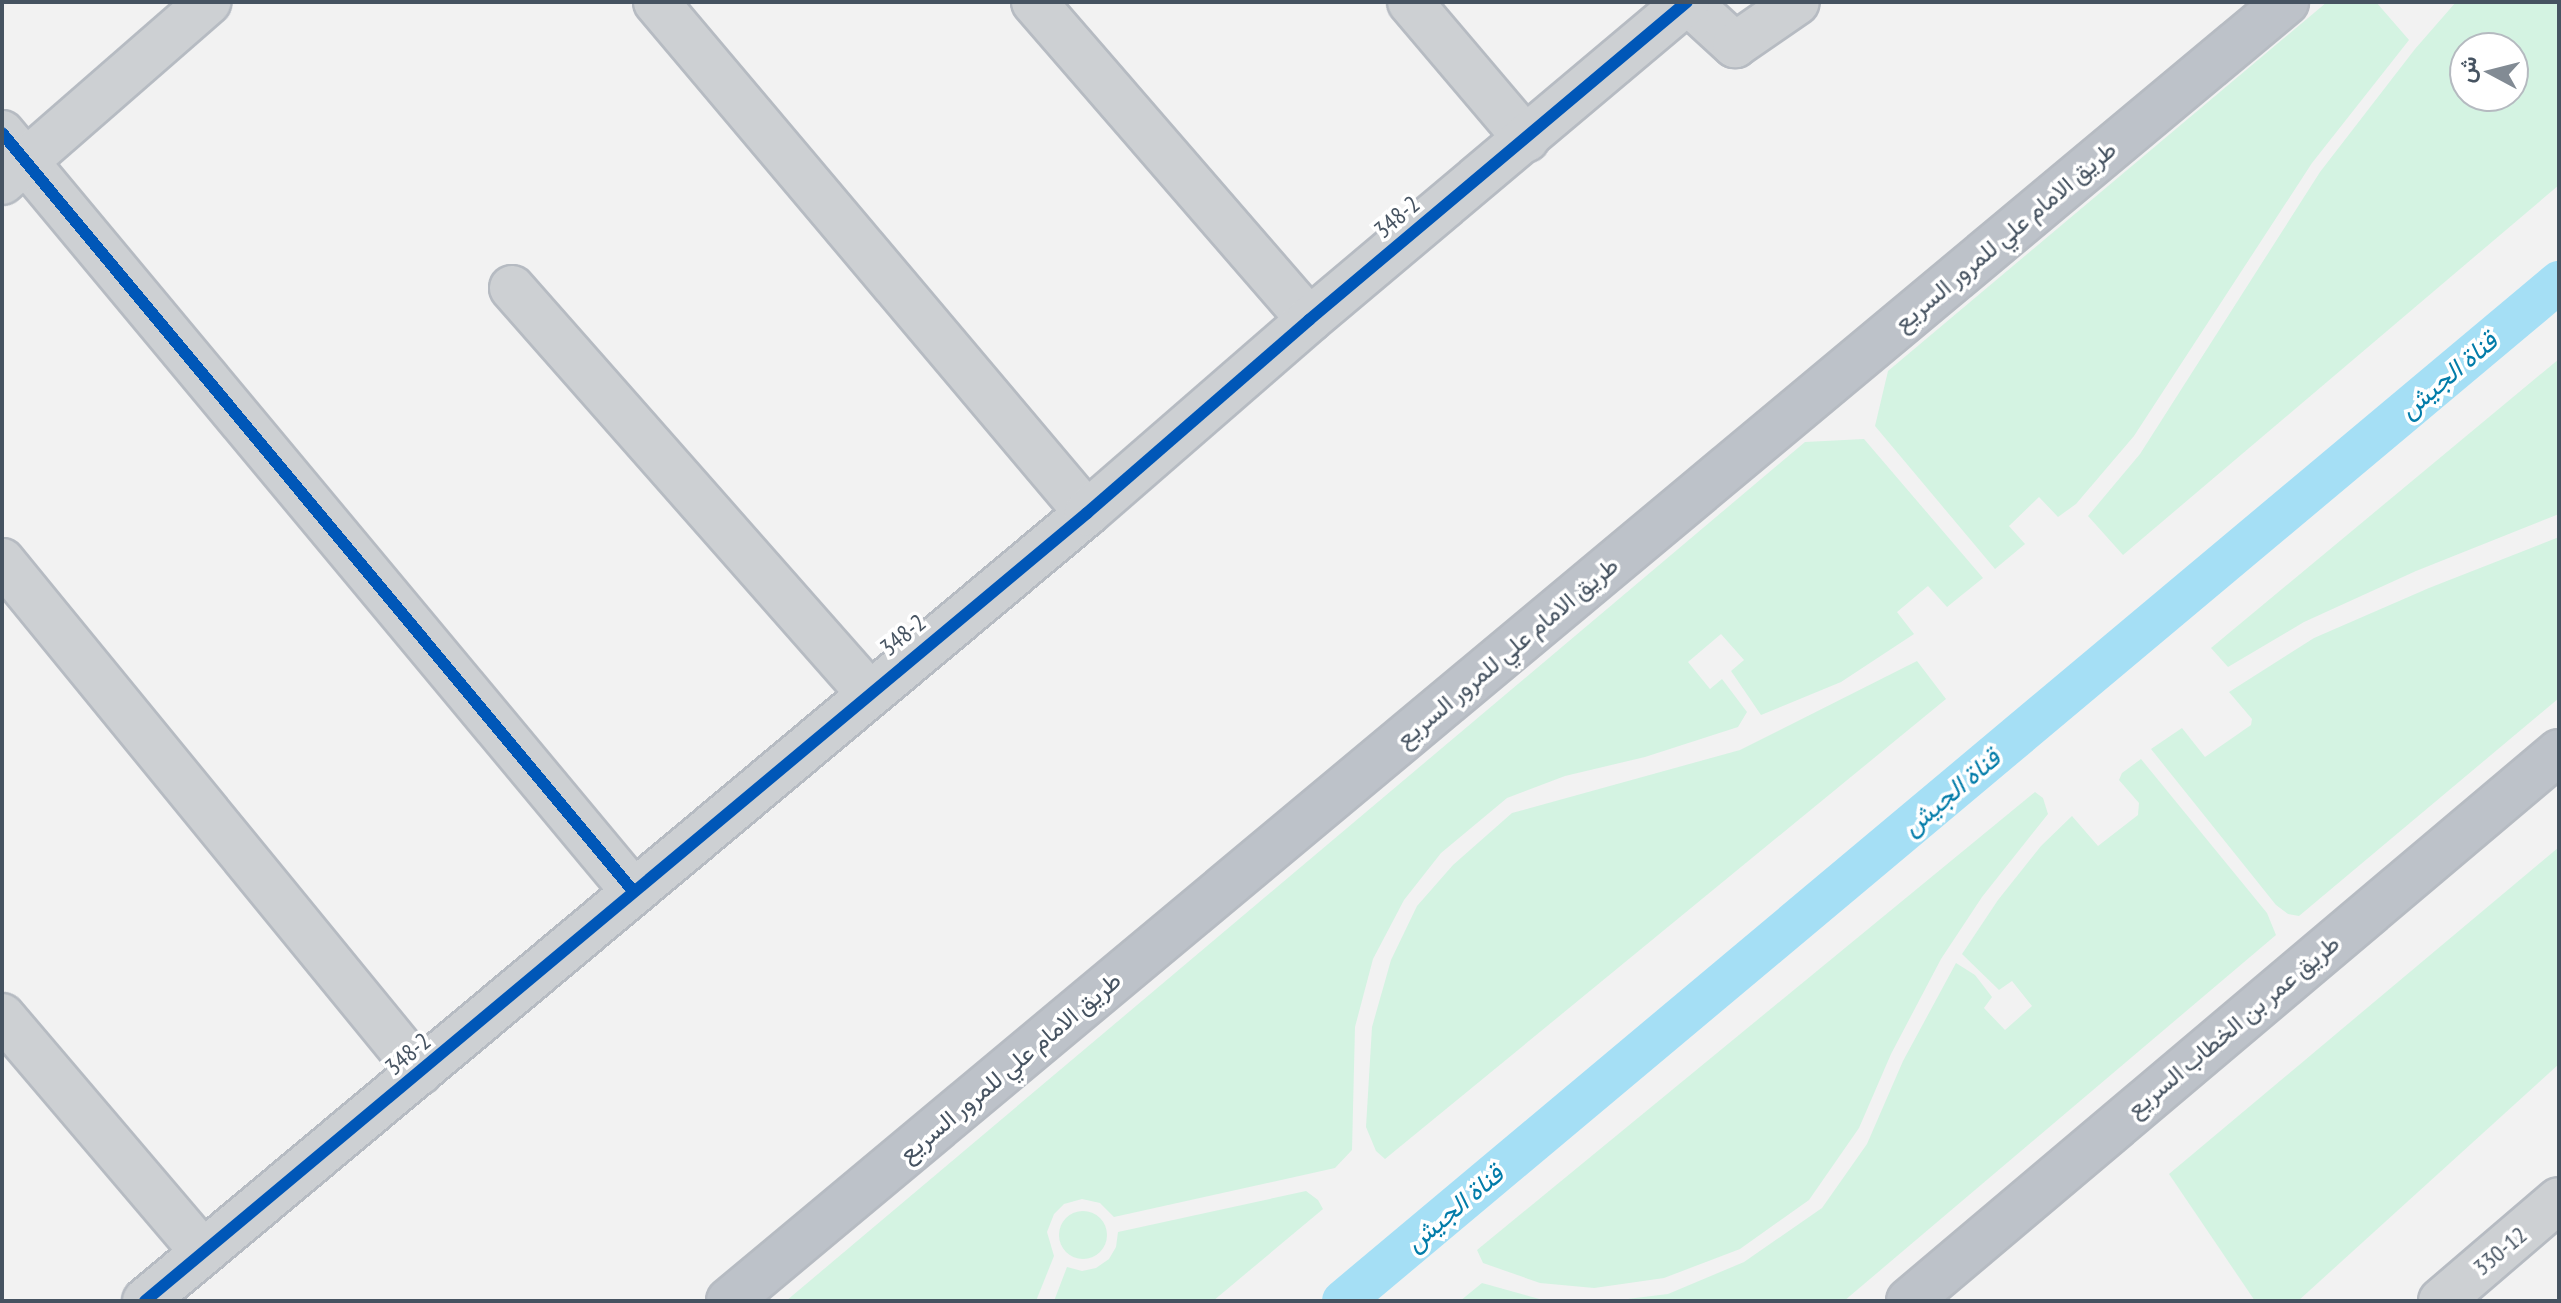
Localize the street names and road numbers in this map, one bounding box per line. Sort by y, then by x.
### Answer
street label: طريق الامام علي للمرور السريع [1888,135,2122,337]
street label: 348-2 [1369,190,1425,244]
street label: طريق الامام علي للمرور السريع [1390,551,1624,753]
street label: 348-2 [874,608,932,662]
street label: طريق عمر بن الخطاب السريع [2121,929,2345,1123]
street label: طريق الامام علي للمرور السريع [893,966,1127,1168]
street label: 348-2 [380,1027,436,1081]
street label: 330-12 [2467,1220,2533,1282]

